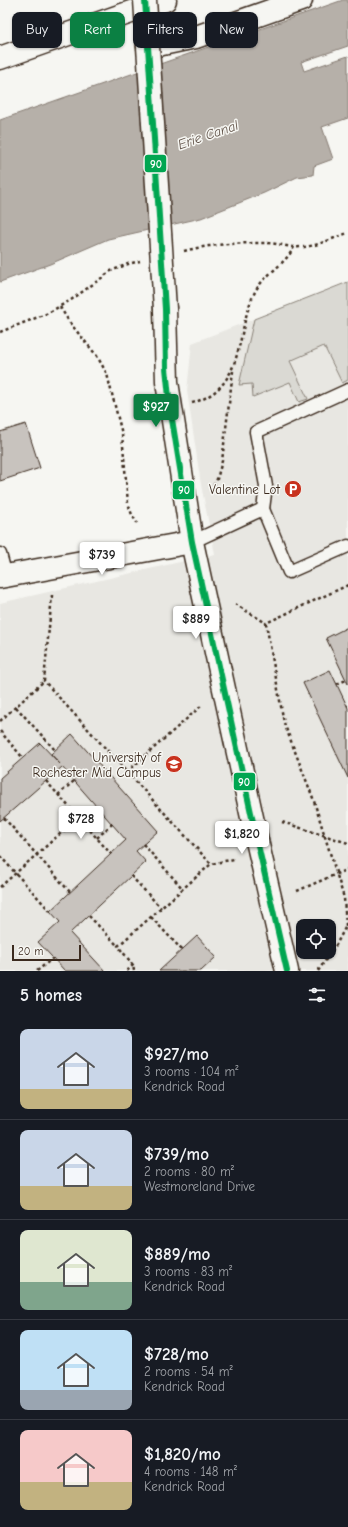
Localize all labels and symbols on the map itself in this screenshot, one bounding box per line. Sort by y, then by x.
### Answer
water label: Erie Canal [176,116,241,153]
line badge: 90 [144,154,167,173]
text: 90 [150,158,162,171]
pin: $927 [132,394,180,428]
parking icon: Valentine Lot [283,479,303,499]
line badge: 90 [172,480,195,500]
place label: Valentine Lot [209,482,281,497]
text: 90 [178,484,190,497]
pin: $739 [78,542,126,576]
pin: $889 [172,606,220,640]
place label: University of Rochester Mid Campus [33,750,162,780]
school or university icon: University of Rochester Mid Campus [164,754,184,774]
line badge: 90 [233,772,256,791]
text: 90 [238,776,250,789]
pin: $728 [57,806,105,840]
pin: $1,820 [209,821,275,855]
scale bar [12,943,81,962]

